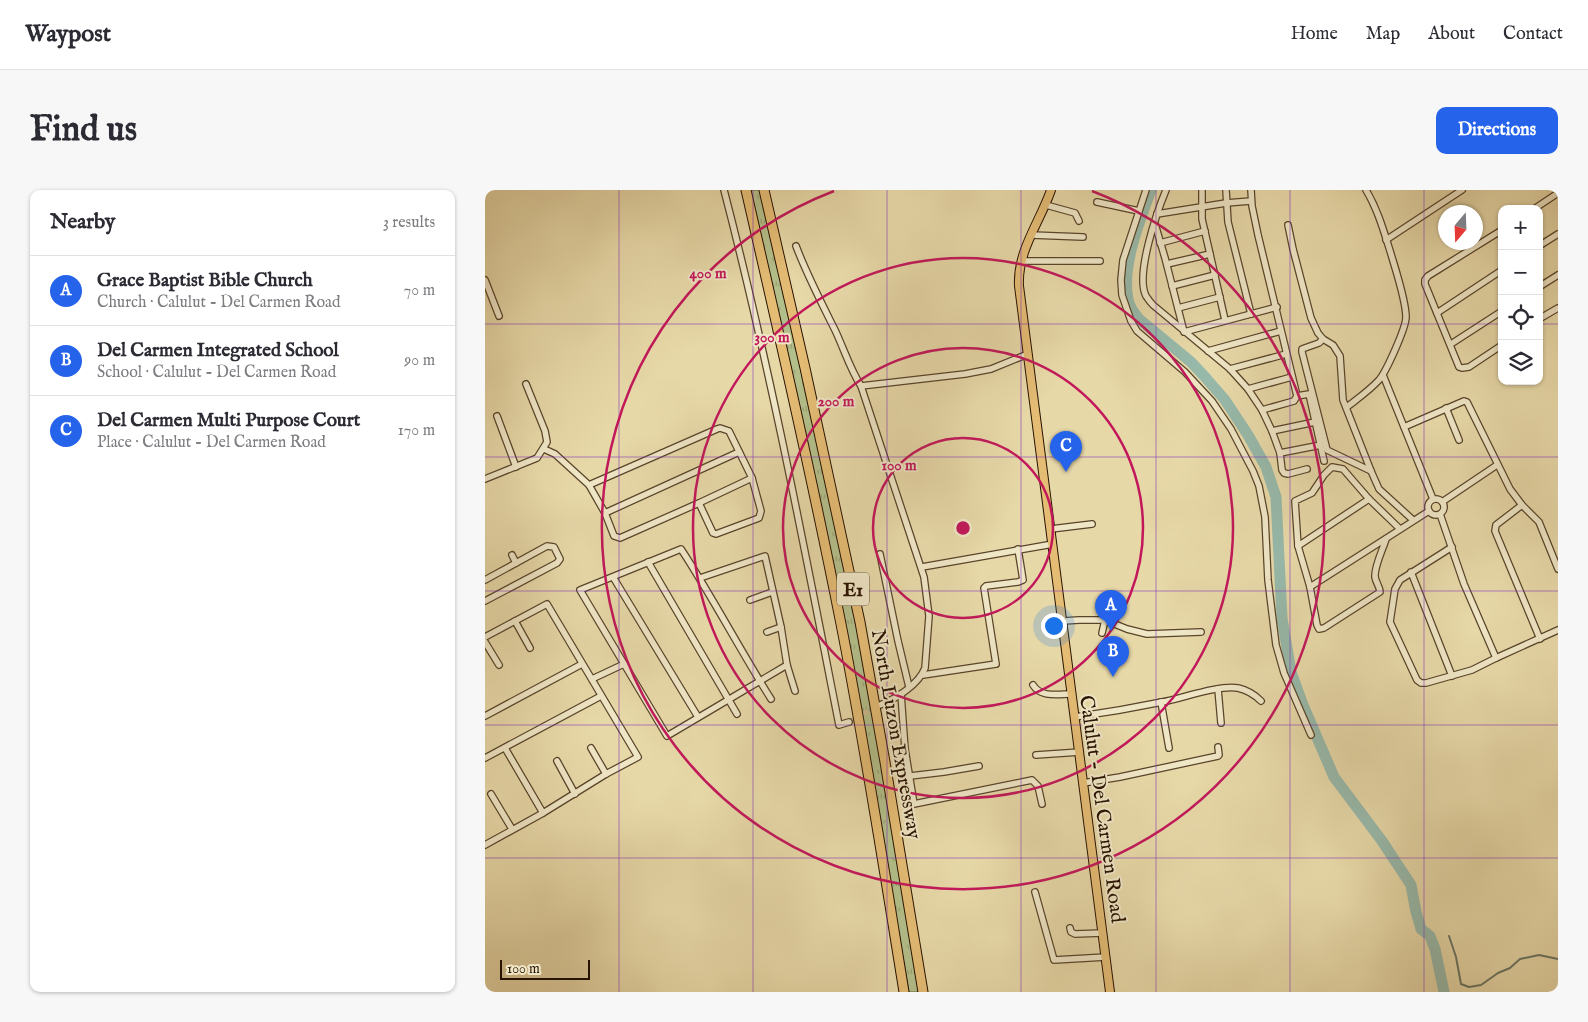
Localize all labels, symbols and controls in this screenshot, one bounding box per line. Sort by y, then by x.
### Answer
text: Waypost [25,19,111,50]
text: Home [1291,23,1338,46]
text: Map [1366,23,1400,46]
text: About [1428,23,1475,46]
text: Contact [1503,23,1563,46]
button: Directions [1436,107,1558,154]
text: Find us [30,108,137,153]
north arrow [1438,205,1483,250]
map controls [1498,205,1543,385]
button: + [1498,205,1543,250]
text: Nearby [50,209,115,236]
text: 3 results [383,213,435,233]
button: − [1498,250,1543,295]
text: 400 m [690,264,727,283]
text: Grace Baptist Bible Church [97,269,313,293]
text: A [61,281,71,301]
text: 70 m [404,281,435,301]
text: Church · Calulut - Del Carmen Road [97,293,340,313]
button: locate [1498,295,1543,340]
text: 300 m [754,328,790,347]
text: Del Carmen Integrated School [97,339,339,363]
button: layers [1498,340,1543,385]
text: B [61,351,71,371]
text: 90 m [404,351,435,371]
text: School · Calulut - Del Carmen Road [97,363,336,383]
text: 200 m [818,392,855,411]
text: Del Carmen Multi Purpose Court [97,409,360,433]
text: C [60,421,72,441]
text: 170 m [398,421,435,441]
pin: C [1050,431,1082,472]
text: Place · Calulut - Del Carmen Road [97,433,326,453]
text: 100 m [881,456,917,475]
centre of rings [954,519,972,537]
road number: E1 [837,572,869,606]
pin: A [1095,590,1127,631]
your location [1041,613,1067,639]
street label: North Luzon Expressway [865,627,926,841]
pin: B [1097,636,1129,677]
street label: Calulut - Del Carmen Road [1073,694,1130,925]
scale bar [500,957,590,980]
text: 100 m [507,960,540,978]

